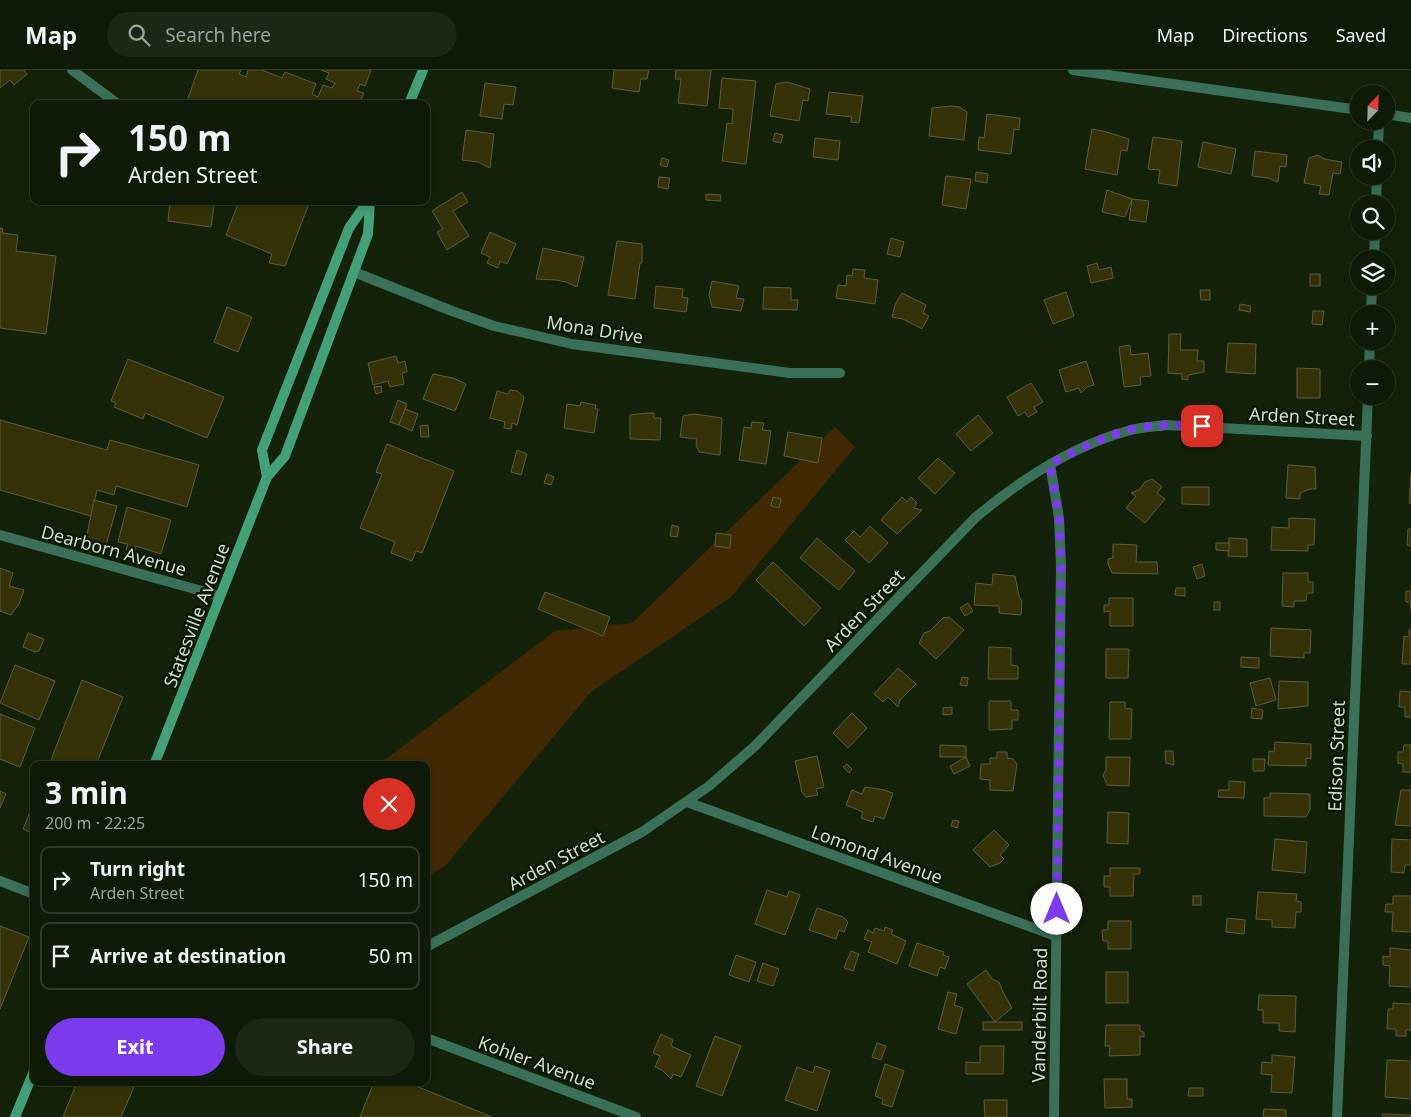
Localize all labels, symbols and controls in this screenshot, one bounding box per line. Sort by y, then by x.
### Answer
search box [107,12,457,57]
text: Map [25,18,77,51]
icon: search [125,21,153,49]
text: Search here [165,22,271,48]
text: Map [1157,23,1194,47]
text: Directions [1222,23,1308,47]
text: Saved [1336,23,1386,47]
north arrow [1350,85,1395,130]
map controls [1350,85,1395,405]
text: 150 m [128,114,231,161]
icon: right [45,120,110,185]
button: sound [1350,140,1395,185]
text: Arden Street [128,159,257,189]
button: search [1350,195,1395,240]
button: layers [1350,250,1395,295]
button: + [1350,305,1395,350]
street label: Mona Drive [545,310,645,348]
button: − [1350,360,1395,405]
street label: Arden Street [1249,401,1356,431]
pin [1181,405,1223,447]
icon: arrive [1188,412,1216,440]
street label: Dearborn Avenue [39,519,189,581]
street label: Statesville Avenue [157,539,235,691]
street label: Arden Street [819,563,910,656]
street label: Edison Street [1322,699,1350,812]
text: 3 min [45,772,128,813]
button: close [363,778,415,830]
text: 200 m · 22:25 [45,812,145,834]
street label: Lomond Avenue [808,819,946,889]
street label: Arden Street [504,824,609,895]
text: Turn right [90,856,185,882]
icon: right [47,866,75,894]
text: 150 m [358,867,413,893]
text: Arden Street [90,882,184,904]
position arrow [1030,882,1082,934]
icon: arrive [47,942,75,970]
text: Arrive at destination [90,943,286,969]
text: 50 m [369,943,413,969]
street label: Vanderbilt Road [1026,947,1052,1083]
button: Exit [45,1018,225,1076]
button: Share [235,1018,415,1076]
street label: Kohler Avenue [475,1030,599,1094]

